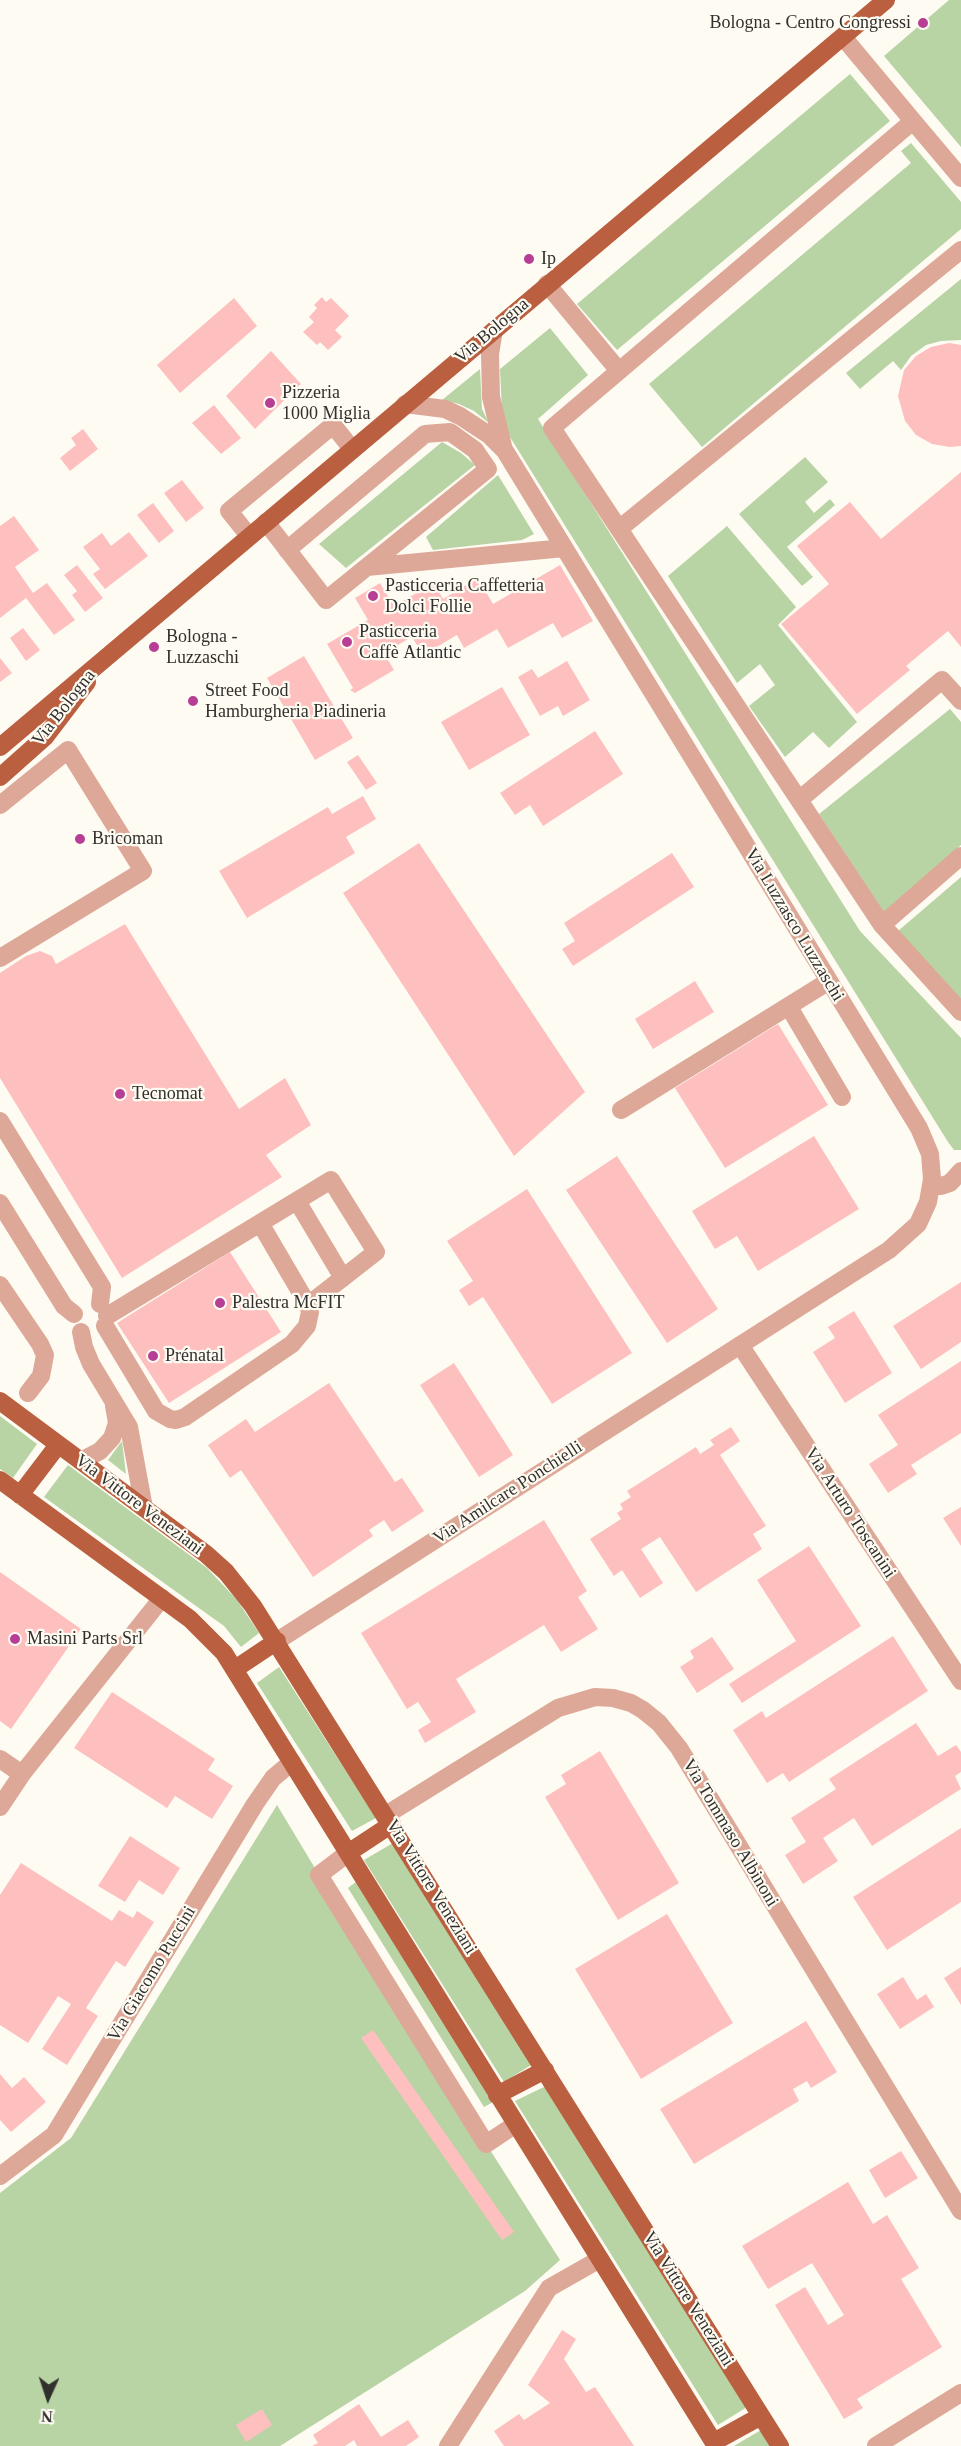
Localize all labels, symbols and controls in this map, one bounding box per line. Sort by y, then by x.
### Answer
place label: Bologna - Centro Congressi [710,12,911,34]
marker: Bologna - Centro Congressi [916,16,930,30]
place label: Ip [541,248,556,270]
marker: Ip [522,252,536,266]
street label: Via Bologna [450,294,534,368]
place label: Pizzeria 1000 Miglia [282,382,370,424]
marker: Pizzeria 1000 Miglia [263,396,277,410]
place label: Pasticceria Caffetteria Dolci Follie [385,575,544,618]
marker: Pasticceria Caffetteria Dolci Follie [366,589,380,603]
place label: Pasticceria Caffè Atlantic [359,621,461,664]
place label: Bologna - Luzzaschi [166,626,239,668]
marker: Pasticceria Caffè Atlantic [340,635,354,649]
marker: Bologna - Luzzaschi [147,640,161,654]
street label: Via Bologna [28,666,100,750]
place label: Street Food Hamburgheria Piadineria [205,680,386,722]
marker: Street Food Hamburgheria Piadineria [186,694,200,708]
place label: Bricoman [92,828,163,850]
marker: Bricoman [73,832,87,846]
street label: Via Luzzasco Luzzaschi [740,845,848,1005]
place label: Tecnomat [132,1083,203,1105]
marker: Tecnomat [113,1087,127,1101]
place label: Palestra McFIT [232,1292,344,1314]
marker: Palestra McFIT [213,1296,227,1310]
place label: Prénatal [165,1345,224,1367]
marker: Prénatal [146,1349,160,1363]
street label: Via Amilcare Ponchielli [429,1437,587,1549]
street label: Via Arturo Toscanini [800,1444,900,1582]
street label: Via Vittore Veneziani [71,1450,207,1560]
place label: Masini Parts Srl [27,1628,143,1650]
marker: Masini Parts Srl [8,1632,22,1646]
street label: Via Tommaso Albinoni [677,1755,783,1911]
street label: Via Vittore Veneziani [381,1816,481,1958]
street label: Via Giacomo Puccini [103,1902,201,2046]
street label: Via Vittore Veneziani [638,2228,738,2370]
north arrow [18,2368,78,2428]
text: N [41,2408,53,2425]

